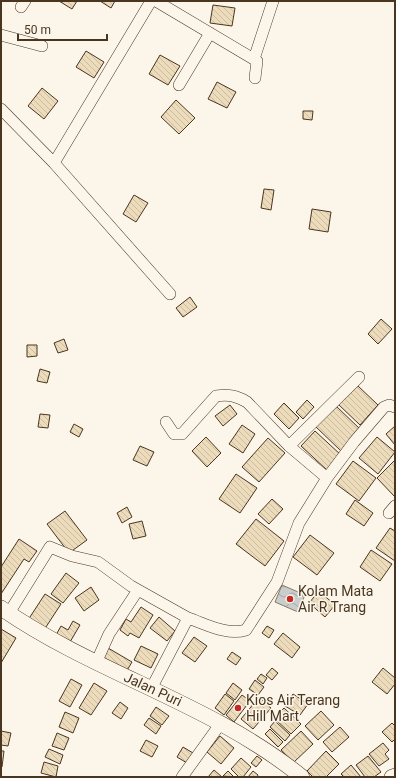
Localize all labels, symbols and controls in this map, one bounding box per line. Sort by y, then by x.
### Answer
scale bar [18,16,107,42]
text: 50 m [24,23,51,37]
place label: Kolam Mata Air R Trang [298,583,373,615]
marker: Kolam Mata Air R Trang [285,594,295,604]
street label: Jalan Puri [121,669,185,709]
place label: Kios Air Terang Hill Mart [246,692,340,724]
marker: Kios Air Terang Hill Mart [233,703,243,713]

